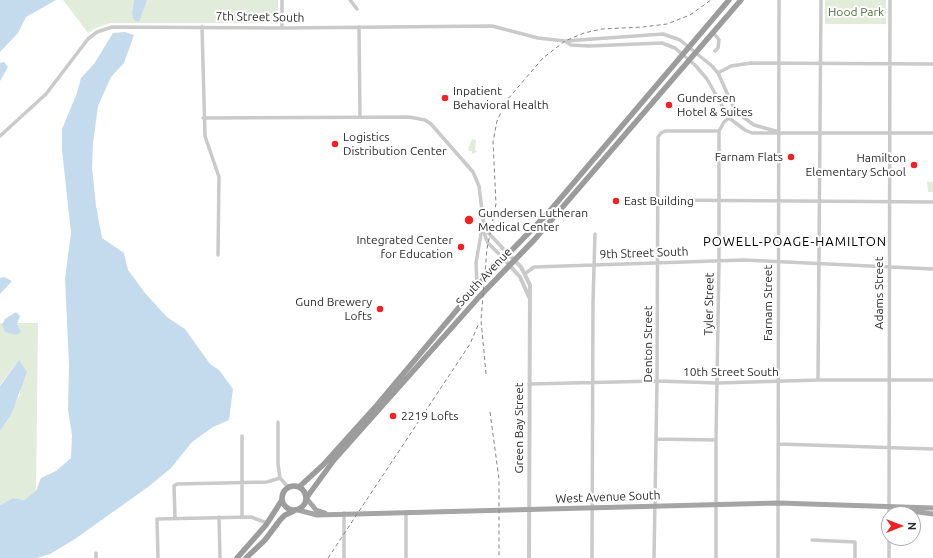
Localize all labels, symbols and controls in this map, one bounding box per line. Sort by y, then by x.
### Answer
park label: Hood Park [828,5,884,19]
street label: 7th Street South [215,9,305,25]
place label: Inpatient Behavioral Health [453,84,549,112]
place label: Gundersen Hotel & Suites [677,91,753,119]
marker: Inpatient Behavioral Health [440,93,450,103]
marker: Gundersen Hotel & Suites [664,100,674,110]
place label: Logistics Distribution Center [343,130,447,158]
marker: Logistics Distribution Center [330,139,340,149]
place label: Farnam Flats [715,150,783,164]
place label: Hamilton Elementary School [806,151,906,179]
marker: Farnam Flats [786,152,796,162]
marker: Hamilton Elementary School [909,160,919,170]
place label: East Building [624,194,694,208]
marker: East Building [611,196,621,206]
place label: Gundersen Lutheran Medical Center [478,206,588,234]
marker: Gundersen Lutheran Medical Center [463,214,475,226]
place label: Integrated Center for Education [356,233,453,261]
district label: POWELL-POAGE-HAMILTON [703,234,887,250]
marker: Integrated Center for Education [456,242,466,252]
street label: 9th Street South [599,244,689,262]
street label: South Avenue [453,245,515,309]
street label: Adams Street [872,257,886,329]
street label: Farnam Street [761,265,775,341]
street label: Tyler Street [701,272,717,336]
place label: Gund Brewery Lofts [295,295,372,323]
marker: Gund Brewery Lofts [375,304,385,314]
street label: Denton Street [641,306,655,382]
street label: 10th Street South [683,365,779,379]
street label: Green Bay Street [512,382,526,474]
place label: 2219 Lofts [401,409,458,423]
marker: 2219 Lofts [388,411,398,421]
street label: West Avenue South [555,488,661,506]
north arrow [881,506,921,546]
text: N [906,522,918,530]

